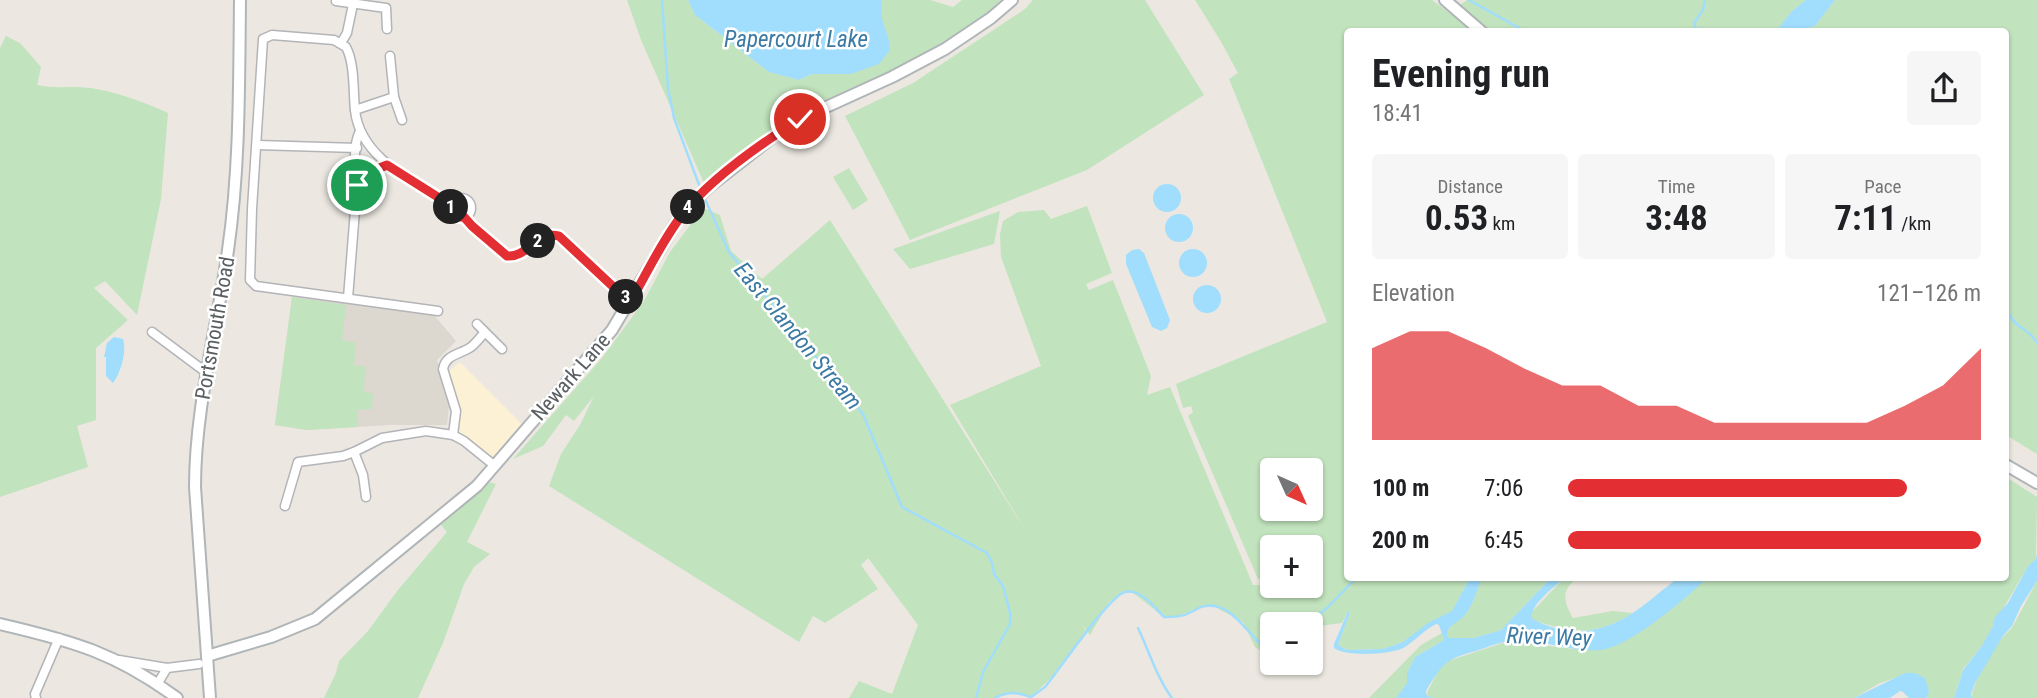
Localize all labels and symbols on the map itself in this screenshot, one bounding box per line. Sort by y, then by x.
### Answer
water label: Papercourt Lake [724,26,868,53]
pin [770,89,830,149]
pin [327,155,387,215]
pin: 1 [434,190,468,224]
pin: 4 [670,190,706,224]
pin: 2 [520,224,556,258]
street label: Portsmouth Road [191,255,239,401]
water label: East Clandon Stream [729,257,867,415]
pin: 3 [608,280,644,314]
street label: Newark Lane [527,329,615,425]
north arrow [1260,458,1323,522]
water label: River Wey [1506,622,1593,652]

